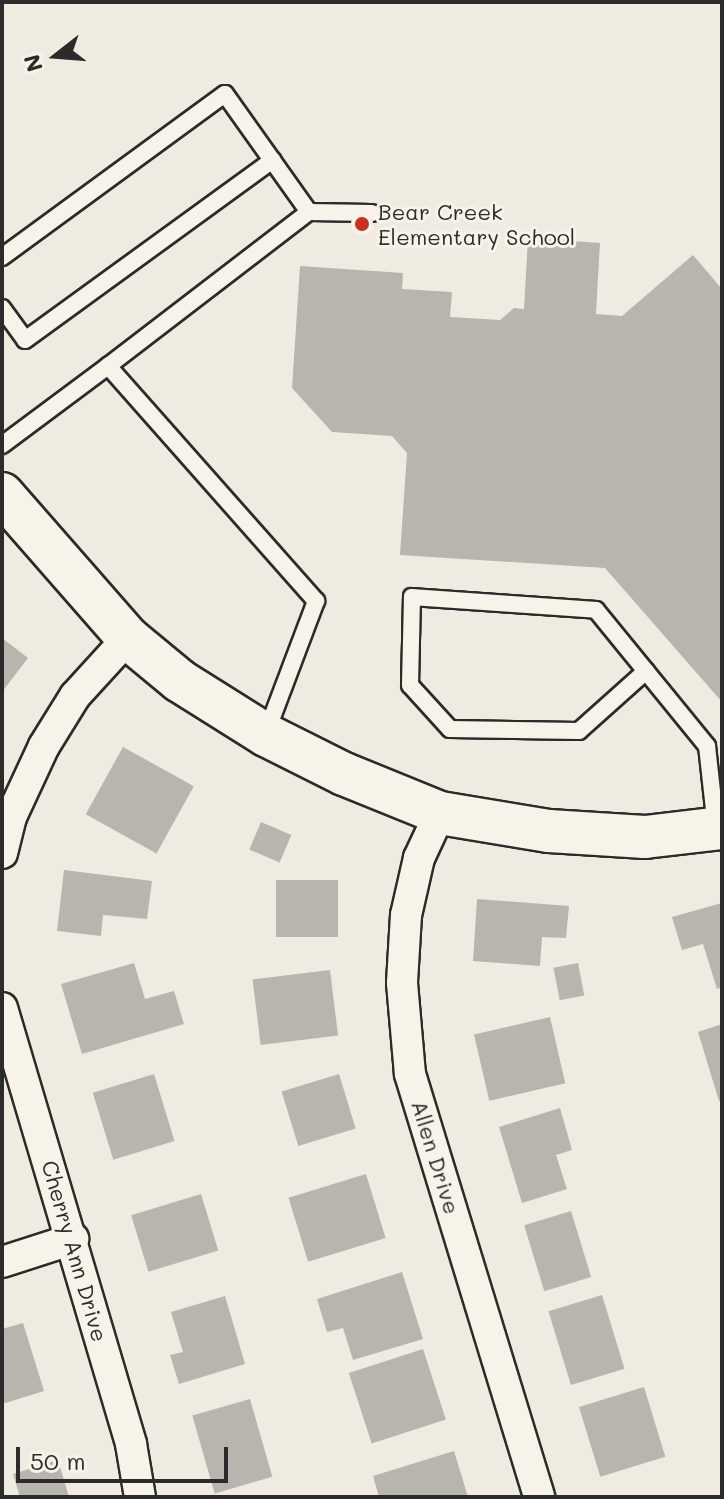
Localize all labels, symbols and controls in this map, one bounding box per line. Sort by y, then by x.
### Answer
north arrow [16,16,96,96]
text: N [16,51,49,75]
place label: Bear Creek Elementary School [378,198,575,250]
marker: Bear Creek Elementary School [353,215,371,233]
street label: Allen Drive [406,1097,466,1217]
street label: Cherry Ann Drive [37,1157,113,1345]
scale bar [20,1431,232,1481]
text: 50 m [30,1445,86,1476]

